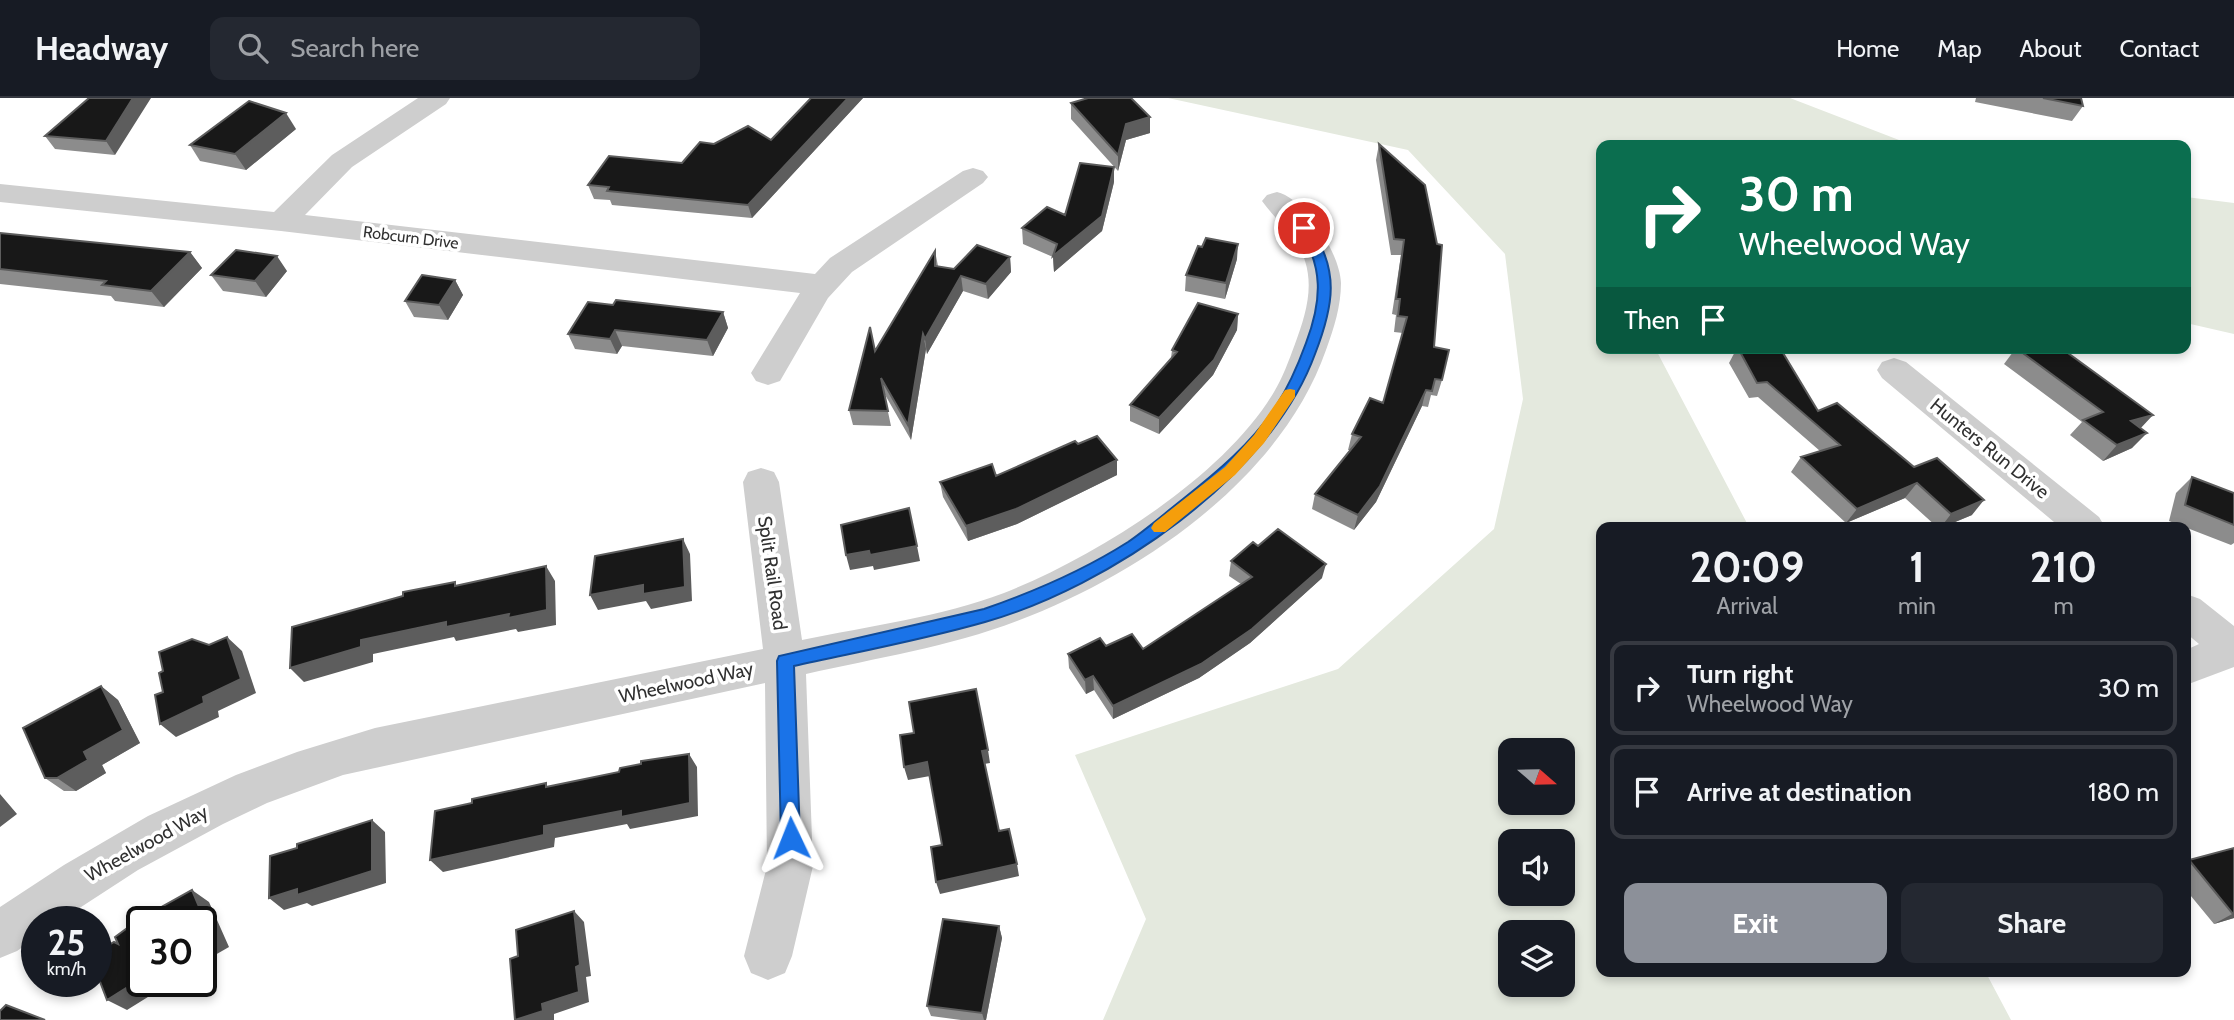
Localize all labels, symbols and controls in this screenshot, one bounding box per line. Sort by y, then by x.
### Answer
search box [210,17,700,80]
text: Headway [35,28,168,68]
icon: search [234,29,272,67]
text: Search here [290,32,419,64]
text: Home [1836,34,1899,63]
text: Map [1937,34,1982,63]
text: About [2020,34,2082,63]
text: Contact [2120,34,2199,63]
text: 30 m [1739,164,1854,223]
icon: right [1624,168,1715,259]
pin [1274,198,1334,258]
icon: arrive [1285,209,1323,247]
street label: Robcurn Drive [362,222,460,253]
text: Wheelwood Way [1739,224,1970,263]
icon: arrive [1694,301,1732,339]
text: Then [1624,304,1680,336]
street label: Hunters Run Drive [1926,393,2054,504]
street label: Split Rail Road [753,514,792,632]
text: 20:09 [1690,541,1804,593]
text: 1 [1909,541,1925,593]
text: 210 [2030,541,2097,593]
text: Arrival [1716,592,1778,620]
text: min [1898,592,1936,620]
text: m [2053,592,2074,620]
street label: Wheelwood Way [617,657,756,708]
text: Turn right [1687,658,1793,690]
icon: right [1628,669,1666,707]
text: 30 m [2098,672,2159,704]
text: Wheelwood Way [1687,690,1853,718]
north arrow [1498,738,1575,816]
map controls [1498,738,1575,997]
icon: arrive [1628,773,1666,811]
text: Arrive at destination [1687,776,1912,808]
text: 180 m [2088,776,2159,808]
street label: Wheelwood Way [81,800,212,887]
position arrow [754,801,828,875]
button: sound [1498,829,1575,906]
button: Exit [1624,883,1887,963]
button: Share [1901,883,2163,963]
speed limit sign: 30 [126,906,217,997]
button: layers [1498,920,1575,997]
text: 25 [48,921,85,964]
text: km/h [47,958,86,980]

